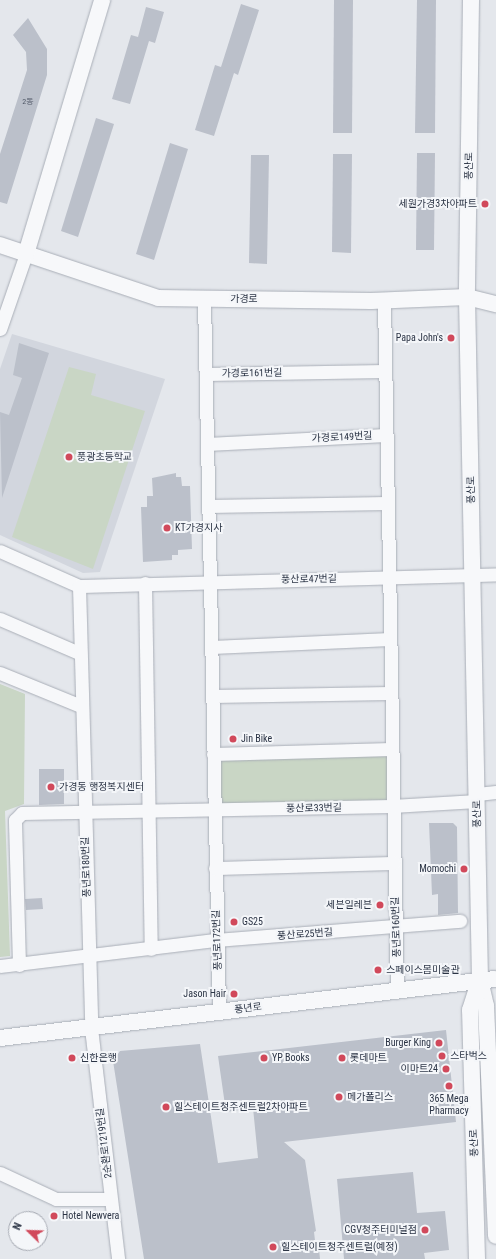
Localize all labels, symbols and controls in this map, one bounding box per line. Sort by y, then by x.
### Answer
house number: 2동 [22,97,34,107]
street label: 풍산로 [463,152,475,180]
place label: 세원가경3차아파트 [398,198,477,210]
marker: 세원가경3차아파트 [480,199,490,209]
street label: 가경로 [230,293,258,305]
place label: Papa John's [396,332,443,344]
marker: Papa John's [446,333,456,343]
street label: 가경로161번길 [221,366,283,380]
street label: 가경로149번길 [311,429,373,445]
place label: 풍광초등학교 [77,451,132,463]
marker: 풍광초등학교 [64,452,74,462]
street label: 풍산로 [465,476,477,504]
place label: KT가경지사 [175,522,222,534]
marker: KT가경지사 [162,523,172,533]
street label: 풍산로47번길 [281,573,337,585]
place label: Jin Bike [241,733,272,745]
marker: Jin Bike [228,734,238,744]
place label: 가경동 행정복지센터 [59,781,144,793]
marker: 가경동 행정복지센터 [46,782,56,792]
street label: 풍산로 [471,800,483,828]
street label: 풍산로33번길 [286,802,342,814]
street label: 풍년로180번길 [79,836,93,898]
place label: Momochi [419,863,456,875]
marker: Momochi [459,864,469,874]
street label: 풍년로160번길 [389,896,403,958]
place label: 세븐일레븐 [326,899,372,911]
marker: 세븐일레븐 [375,900,385,910]
street label: 풍년로172번길 [210,909,224,971]
place label: GS25 [242,916,263,928]
marker: GS25 [229,917,239,927]
street label: 풍산로25번길 [277,926,333,942]
place label: 스페이스몸미술관 [386,964,460,976]
marker: 스페이스몸미술관 [373,965,383,975]
place label: Jason Hair [183,988,226,1000]
marker: Jason Hair [229,989,239,999]
street label: 풍년로 [234,1000,262,1016]
place label: Burger King [385,1037,431,1049]
marker: Burger King [434,1038,444,1048]
place label: 스타벅스 [450,1050,487,1062]
marker: 스타벅스 [437,1051,447,1061]
place label: 신한은행 [80,1052,117,1064]
place label: YP Books [272,1052,310,1064]
place label: 롯데마트 [350,1052,387,1064]
marker: 신한은행 [67,1053,77,1063]
marker: YP Books [259,1053,269,1063]
marker: 롯데마트 [337,1053,347,1063]
place label: 이마트24 [401,1063,438,1075]
marker: 이마트24 [441,1064,451,1074]
marker: 365 Mega Pharmacy [444,1081,454,1091]
place label: 메가폴리스 [347,1091,393,1103]
marker: 메가폴리스 [334,1092,344,1102]
place label: 365 Mega Pharmacy [429,1092,469,1116]
place label: 힐스테이트청주센트럴2차아파트 [174,1101,308,1113]
marker: 힐스테이트청주센트럴2차아파트 [161,1102,171,1112]
street label: 2순환로1219번길 [94,1107,114,1179]
street label: 풍산로 [468,1129,480,1157]
place label: Hotel Newvera [62,1210,119,1222]
north arrow [8,1211,48,1251]
marker: Hotel Newvera [49,1211,59,1221]
text: N [10,1221,25,1232]
place label: CGV청주터미널점 [345,1224,417,1236]
marker: CGV청주터미널점 [420,1225,430,1235]
place label: 힐스테이트청주센트럴(예정) [281,1241,398,1253]
marker: 힐스테이트청주센트럴(예정) [268,1242,278,1252]

